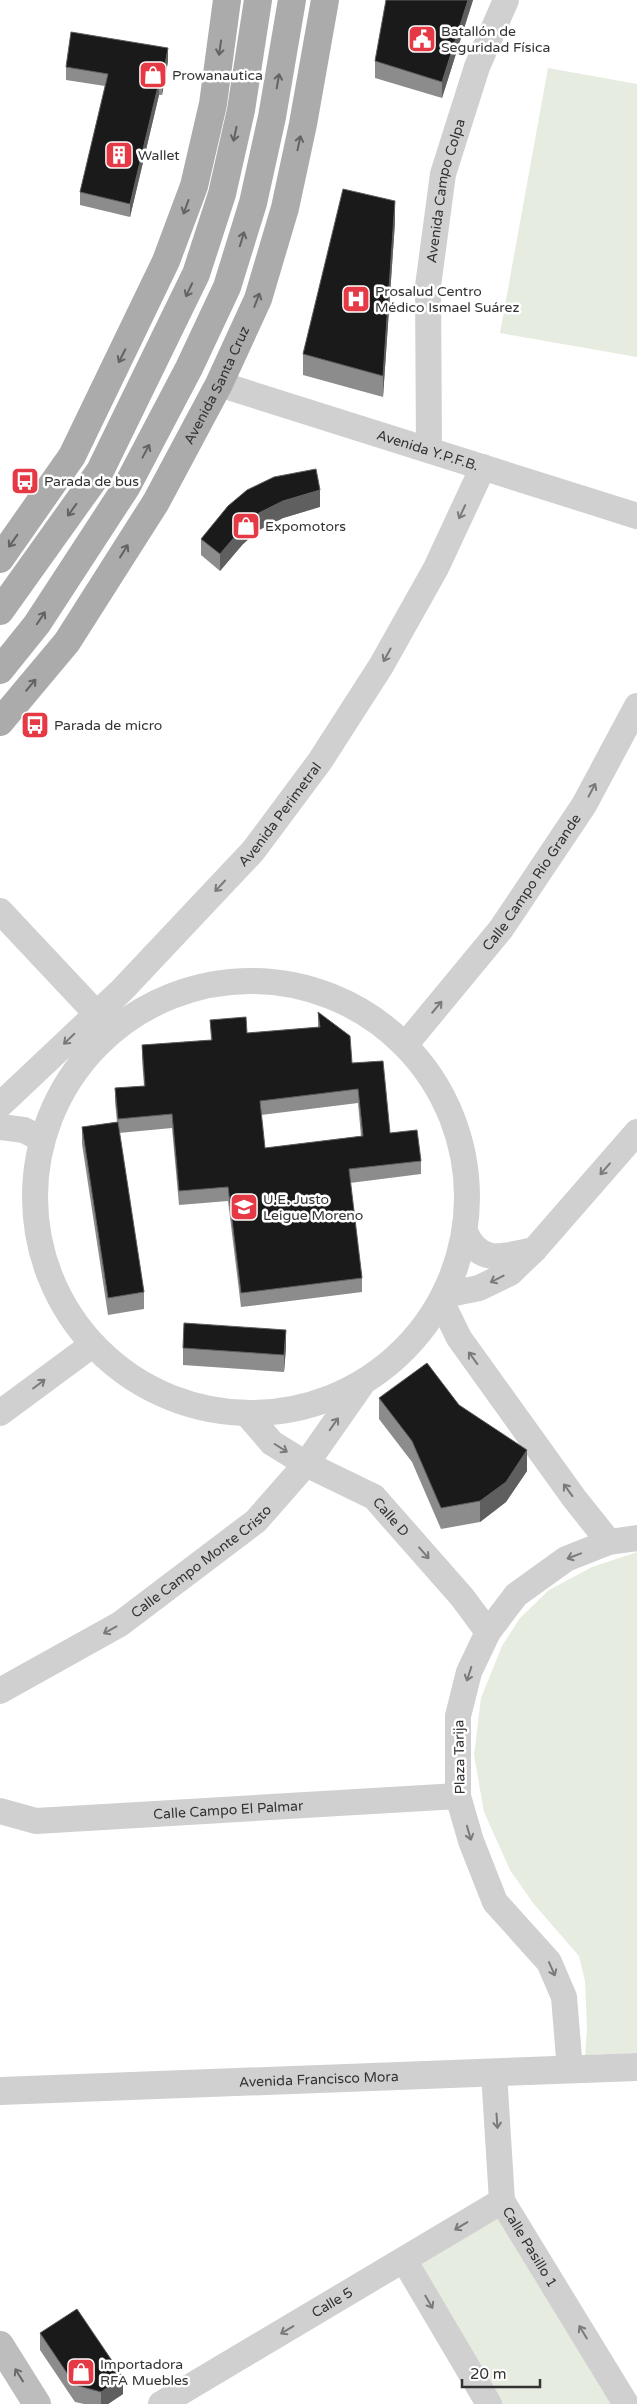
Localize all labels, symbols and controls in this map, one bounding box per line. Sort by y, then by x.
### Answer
place label: Batallón de Seguridad Física [441,23,550,56]
public building icon: Batallón de Seguridad Física [407,24,437,54]
one-way arrow [215,40,225,56]
shop icon: Prowanautica [138,60,168,90]
place label: Prowanautica [172,67,263,84]
one-way arrow [273,73,283,89]
street label: Avenida Campo Colpa [423,117,469,264]
one-way arrow [230,126,240,142]
one-way arrow [295,136,304,152]
building icon: Wallet [104,140,134,170]
place label: Wallet [138,147,180,164]
one-way arrow [181,199,190,214]
one-way arrow [237,232,247,248]
one-way arrow [184,282,193,297]
place label: Prosalud Centro Médico Ismael Suárez [375,283,519,316]
hospital icon: Prosalud Centro Médico Ismael Suárez [341,284,371,314]
one-way arrow [253,293,262,308]
street label: Avenida Santa Cruz [180,323,253,447]
one-way arrow [117,348,126,363]
street label: Avenida Y.P.F.B. [375,426,481,474]
one-way arrow [141,443,151,458]
bus stop icon: Parada de bus [10,466,40,496]
place label: Parada de bus [44,473,139,490]
one-way arrow [67,503,77,517]
one-way arrow [457,504,467,519]
shop icon: Expomotors [231,511,261,541]
place label: Expomotors [265,518,346,535]
one-way arrow [8,533,18,547]
one-way arrow [119,545,129,559]
one-way arrow [36,611,46,625]
one-way arrow [382,648,392,663]
one-way arrow [26,678,37,691]
bus stop icon: Parada de micro [20,710,50,740]
place label: Parada de micro [54,717,162,734]
street label: Avenida Perimetral [235,759,325,870]
one-way arrow [587,782,597,797]
street label: Calle Campo Río Grande [479,811,585,954]
one-way arrow [214,880,226,892]
one-way arrow [431,1000,442,1013]
one-way arrow [63,1033,76,1045]
one-way arrow [600,1162,611,1175]
place label: U.E. Justo Leigue Moreno [263,1191,363,1224]
school or university icon: U.E. Justo Leigue Moreno [229,1192,259,1222]
one-way arrow [490,1275,505,1284]
one-way arrow [468,1351,478,1365]
one-way arrow [32,1379,45,1390]
one-way arrow [329,1417,339,1431]
one-way arrow [274,1443,288,1453]
one-way arrow [563,1483,573,1497]
street label: Calle D [369,1494,413,1540]
street label: Calle Campo Monte Cristo [128,1502,275,1622]
one-way arrow [418,1547,429,1560]
one-way arrow [567,1552,582,1561]
one-way arrow [103,1625,117,1635]
one-way arrow [464,1666,474,1682]
street label: Plaza Tarija [450,1719,469,1794]
street label: Calle Campo El Palmar [153,1797,304,1823]
one-way arrow [465,1825,474,1841]
one-way arrow [548,1961,558,1976]
street label: Avenida Francisco Mora [239,2068,399,2091]
one-way arrow [493,2113,502,2129]
street label: Calle Pasillo 1 [499,2204,561,2291]
one-way arrow [454,2221,468,2231]
street label: Calle 5 [309,2284,356,2321]
one-way arrow [424,2295,434,2309]
one-way arrow [280,2325,294,2335]
one-way arrow [577,2326,587,2340]
place label: Importadora RFA Muebles [100,2356,189,2389]
scale bar [462,2356,540,2388]
shop icon: Importadora RFA Muebles [66,2357,96,2387]
text: 20 m [470,2365,507,2383]
one-way arrow [13,2368,23,2382]

